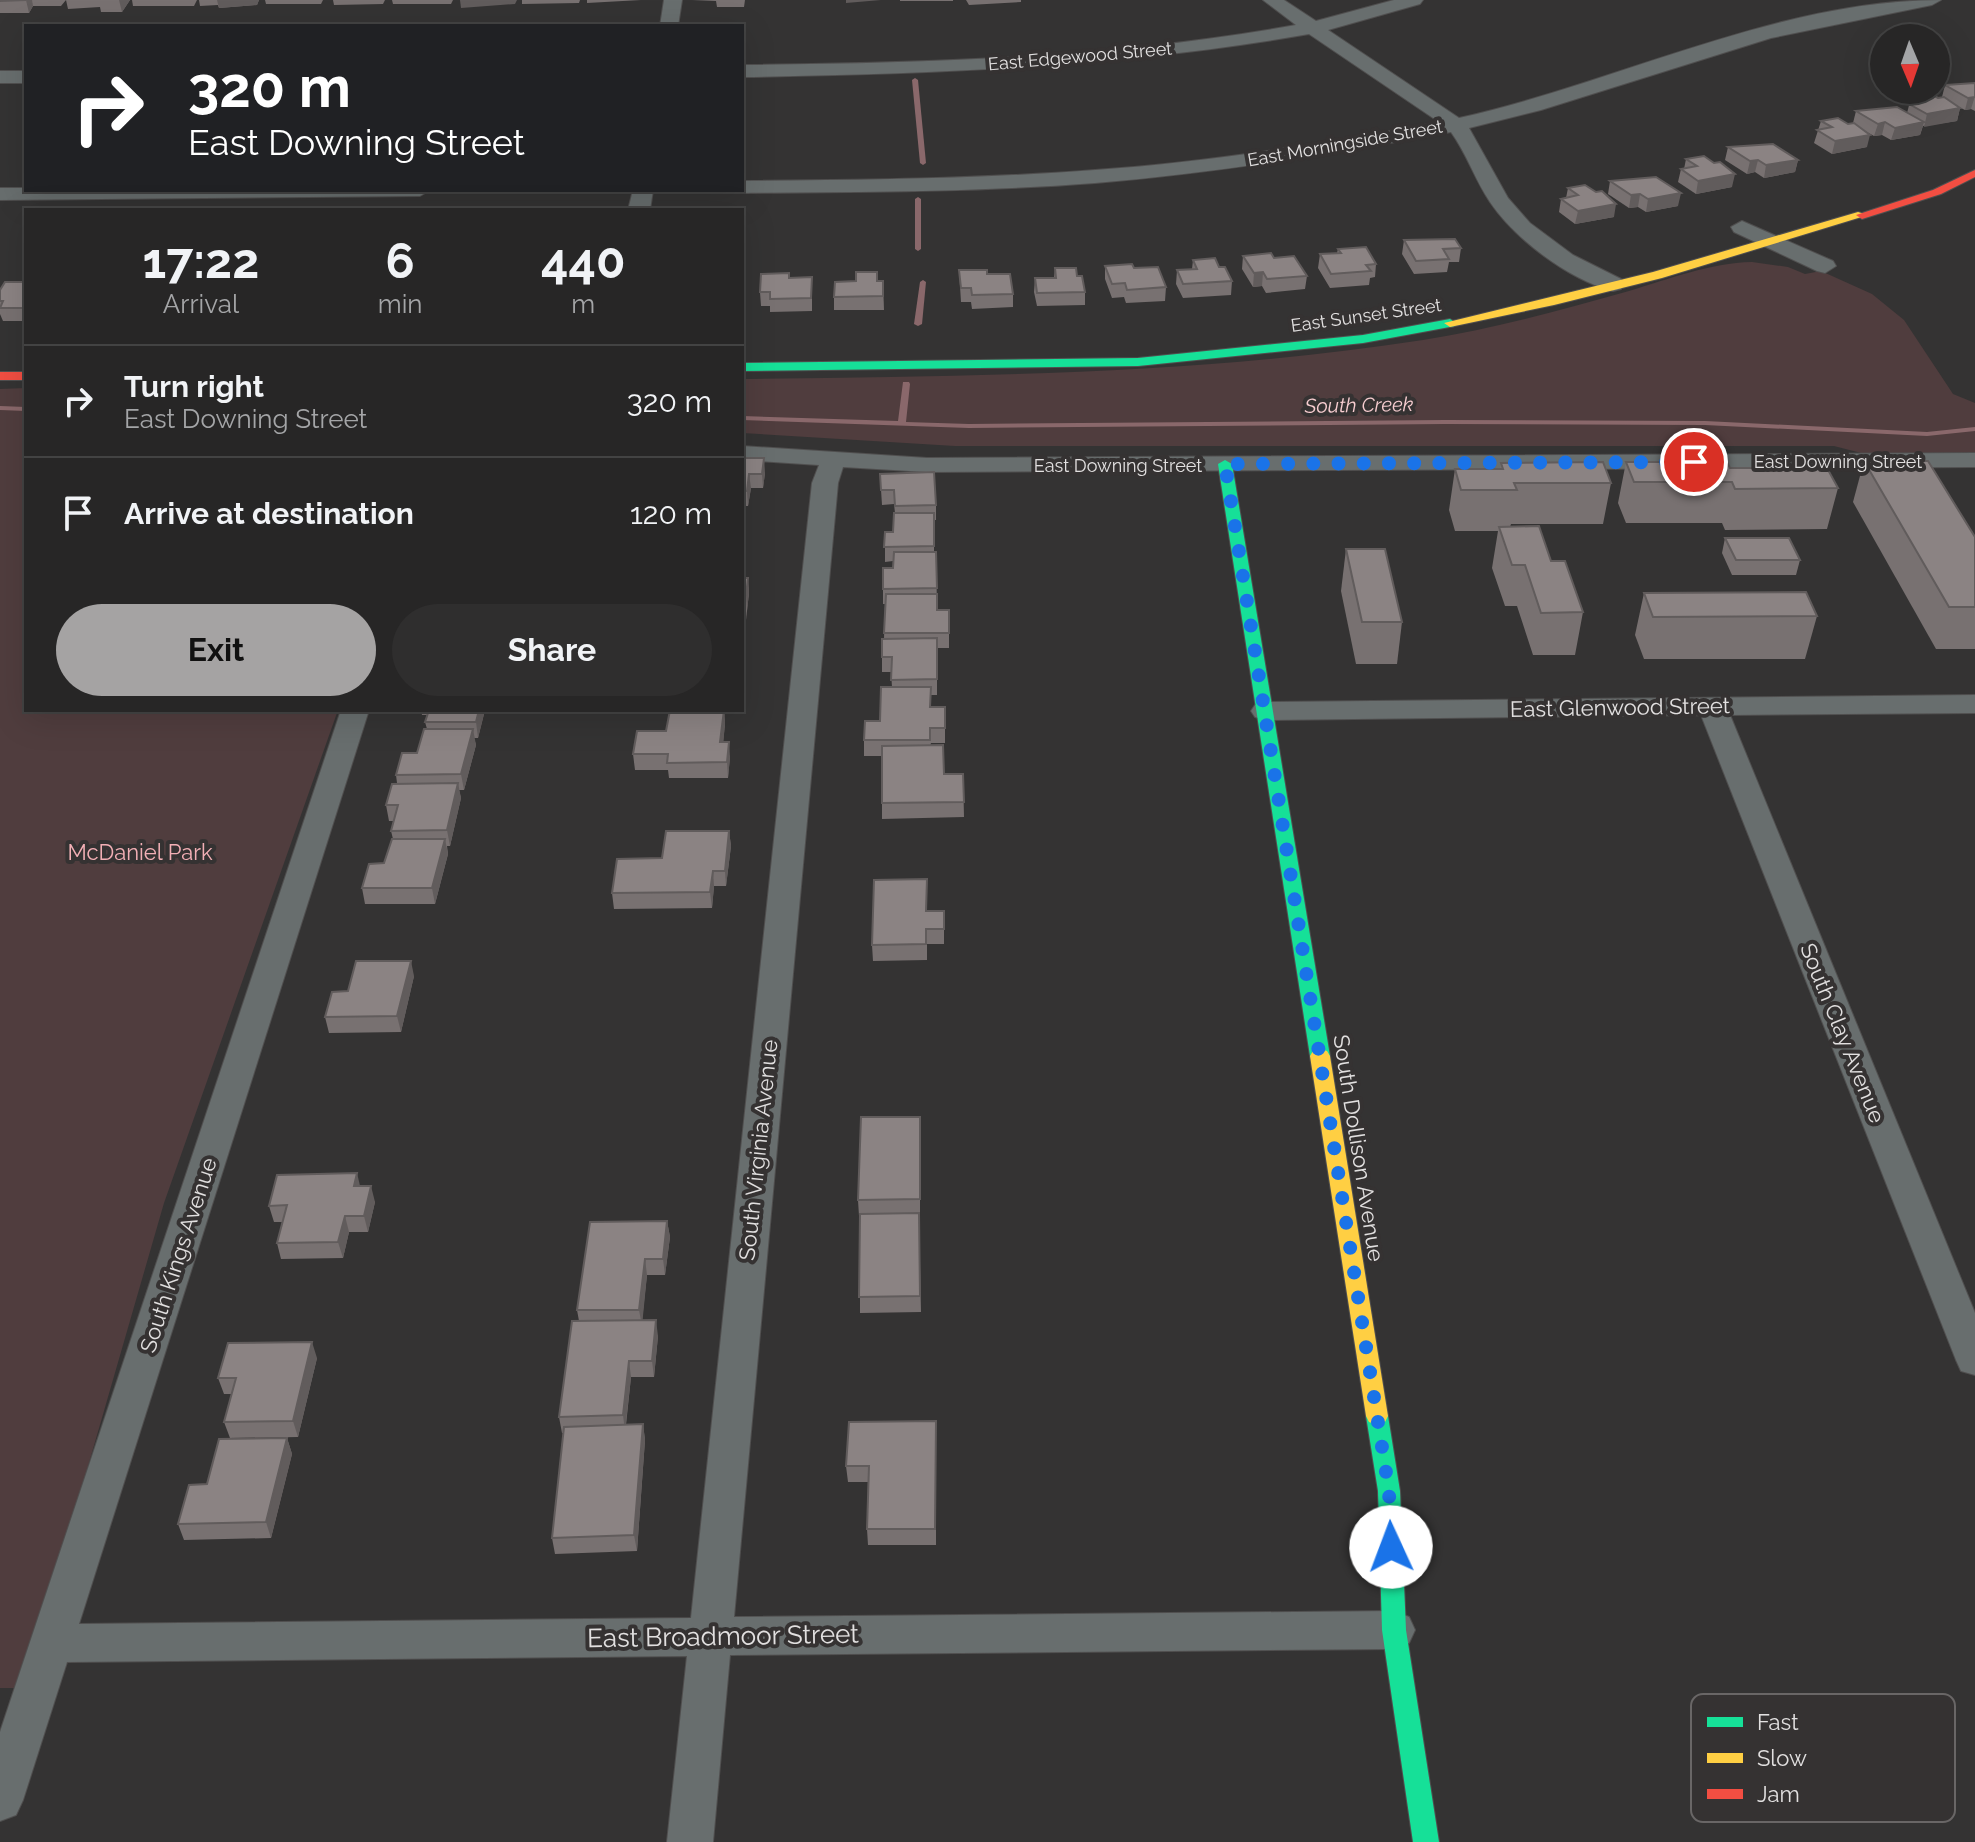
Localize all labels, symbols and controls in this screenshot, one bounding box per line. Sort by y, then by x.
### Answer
north arrow [1870,24,1950,104]
map controls [1870,24,1950,104]
street label: East Edgewood Street [987,37,1173,75]
text: 320 m [188,54,351,120]
icon: right [56,56,160,160]
street label: East Morningside Street [1246,116,1444,170]
text: East Downing Street [188,121,525,163]
text: 17:22 [143,233,259,289]
text: 6 [386,233,415,289]
text: 440 [541,233,625,289]
text: Arrival [163,289,239,319]
text: min [378,289,423,319]
text: m [571,289,595,319]
street label: East Sunset Street [1289,294,1443,336]
text: Turn right [124,369,264,404]
icon: right [56,379,100,423]
text: 320 m [627,384,712,419]
water label: South Creek [1303,392,1414,418]
text: East Downing Street [124,404,367,434]
pin [1660,428,1728,496]
icon: arrive [1672,440,1716,484]
street label: East Downing Street [1754,451,1922,472]
street label: East Downing Street [1034,455,1202,476]
icon: arrive [56,491,100,535]
text: Arrive at destination [124,496,414,531]
text: 120 m [630,496,712,531]
button: Exit [56,604,376,696]
button: Share [392,604,712,696]
street label: East Glenwood Street [1510,692,1731,722]
park label: McDaniel Park [67,839,213,865]
street label: South Clay Avenue [1795,939,1891,1127]
street label: South Dollison Avenue [1328,1033,1390,1263]
street label: South Virginia Avenue [733,1038,783,1262]
street label: South Kings Avenue [134,1154,222,1356]
position arrow [1349,1505,1433,1589]
street label: East Broadmoor Street [587,1619,859,1653]
legend [1691,1694,1955,1822]
text: Fast [1757,1709,1799,1735]
text: Slow [1757,1745,1807,1771]
text: Jam [1757,1781,1800,1807]

